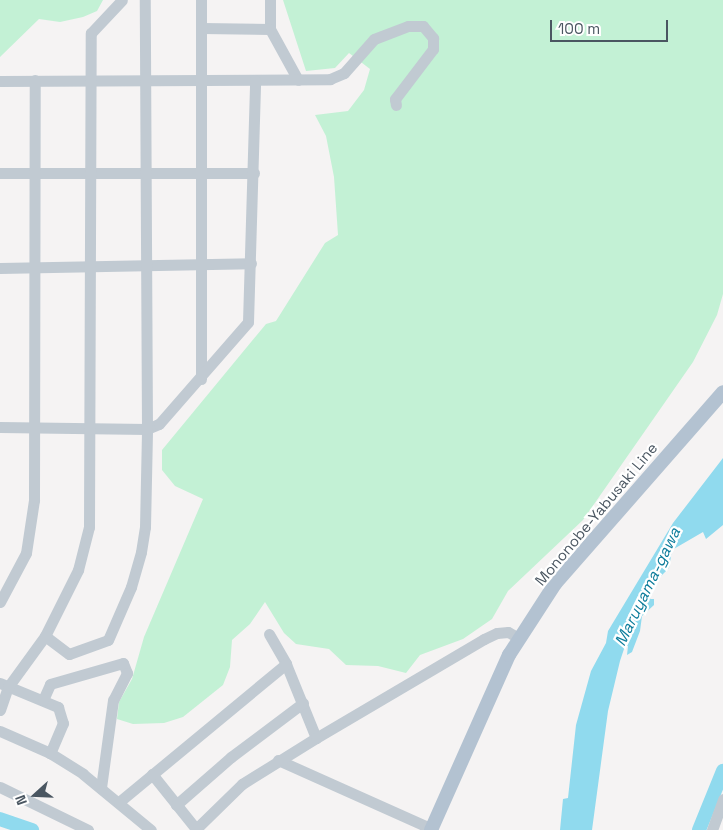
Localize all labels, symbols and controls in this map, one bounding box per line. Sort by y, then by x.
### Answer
scale bar [553,10,670,42]
text: 100 m [558,19,600,38]
street label: Mononobe-Yabusaki Line [531,439,661,589]
water label: Maruyama-gawa [611,525,685,649]
north arrow [10,770,60,820]
text: N [11,793,31,808]

